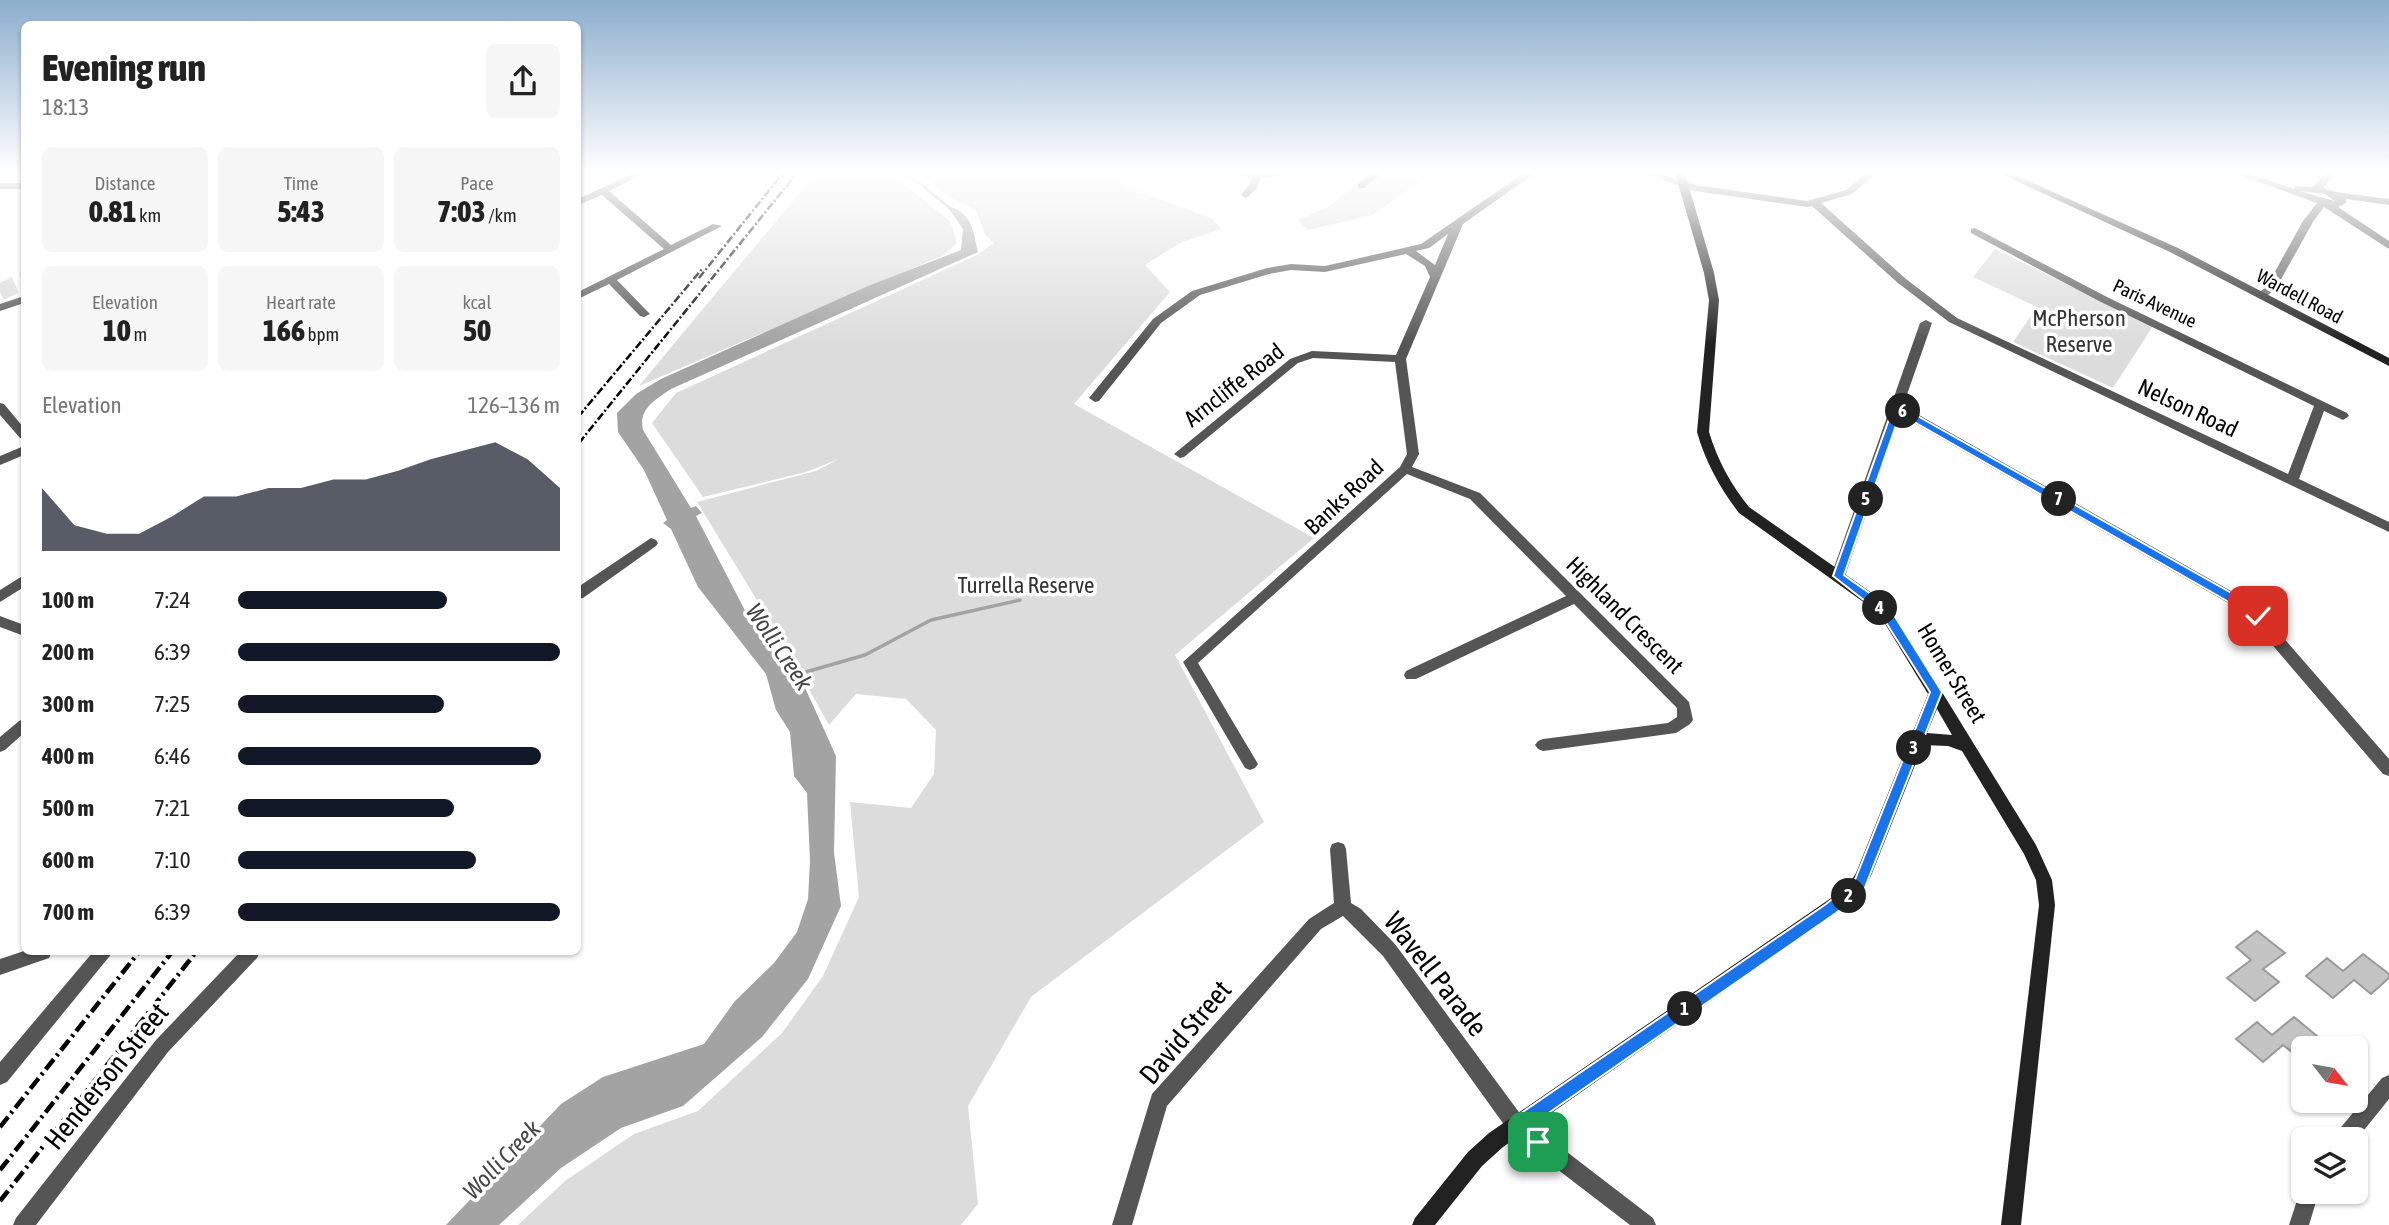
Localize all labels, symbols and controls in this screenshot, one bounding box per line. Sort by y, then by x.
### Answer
button: share [486,44,560,118]
text: Evening run [42,46,206,89]
text: 18:13 [42,94,89,120]
text: Distance [95,172,155,194]
text: Time [284,172,318,194]
text: Pace [460,172,494,194]
text: 0.81 [89,194,136,228]
text: 5:43 [277,194,325,228]
text: 7:03 [437,194,486,228]
text: km [136,204,161,226]
text: /km [486,204,517,226]
street label: Wardell Road [2253,264,2347,328]
street label: Paris Avenue [2110,274,2200,332]
text: Elevation [92,291,158,313]
text: Heart rate [266,291,336,313]
text: kcal [463,291,491,313]
park label: McPherson Reserve [2032,305,2126,357]
text: 10 [103,313,131,347]
text: 166 [263,313,305,347]
text: 50 [463,313,491,347]
text: m [131,323,147,345]
text: bpm [305,323,339,345]
street label: Arncliffe Road [1179,338,1289,432]
street label: Nelson Road [2134,374,2242,442]
text: Elevation [42,392,122,418]
text: 126–136 m [467,392,560,418]
pin: 6 [1885,394,1920,428]
text: 6 [1898,399,1907,421]
street label: Banks Road [1299,454,1389,540]
pin: 5 [1848,482,1884,516]
pin: 7 [2042,482,2076,516]
text: 5 [1861,487,1870,509]
text: 7 [2054,487,2063,509]
street label: Highland Crescent [1561,551,1689,679]
park label: Turrella Reserve [957,572,1095,598]
pin [2228,586,2288,646]
text: 100 m [42,587,94,613]
text: 7:24 [154,587,191,613]
pin: 4 [1862,590,1898,626]
text: 4 [1875,596,1884,618]
icon: check [2239,597,2277,635]
water label: Wolli Creek [741,598,818,695]
street label: Homer Street [1912,618,1992,728]
text: 200 m [42,639,94,665]
text: 6:39 [154,639,191,665]
text: 300 m [42,691,94,717]
text: 7:25 [154,691,191,717]
pin: 3 [1896,730,1932,766]
text: 3 [1909,736,1918,758]
text: 400 m [42,743,94,769]
text: 6:46 [154,743,191,769]
text: 500 m [42,795,94,821]
text: 7:21 [154,795,191,821]
text: 600 m [42,847,94,873]
text: 7:10 [154,847,191,873]
pin: 2 [1832,878,1867,914]
text: 2 [1844,884,1853,906]
text: 700 m [42,899,94,925]
text: 6:39 [154,899,191,925]
street label: Wavell Parade [1378,906,1494,1042]
street label: David Street [1132,974,1238,1090]
pin: 1 [1668,992,1702,1026]
street label: Henderson Street [37,996,175,1156]
text: 1 [1680,997,1689,1019]
north arrow [2291,1036,2368,1113]
map controls [2291,1036,2368,1204]
pin [1508,1112,1568,1172]
water label: Wolli Creek [458,1115,546,1204]
icon: arrive [1519,1123,1557,1161]
button: layers [2291,1127,2368,1204]

